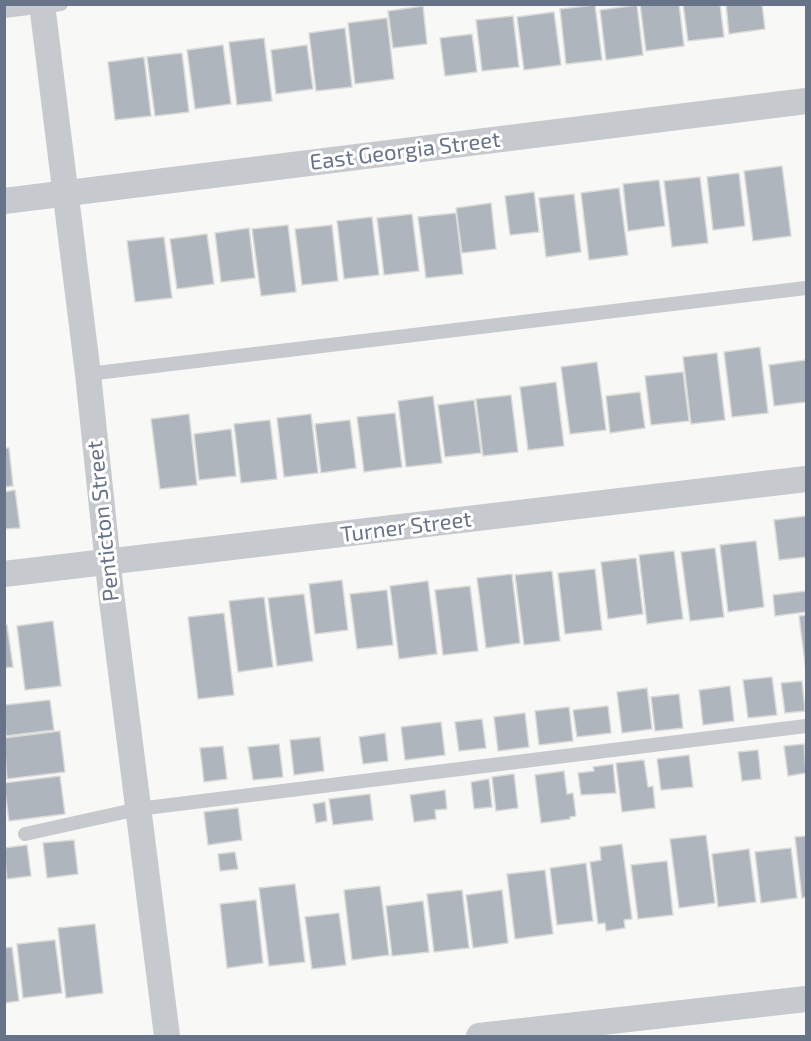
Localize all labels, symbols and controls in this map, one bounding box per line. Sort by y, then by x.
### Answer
street label: East Georgia Street [308,126,502,176]
street label: Penticton Street [81,439,125,603]
street label: Turner Street [339,506,473,548]

